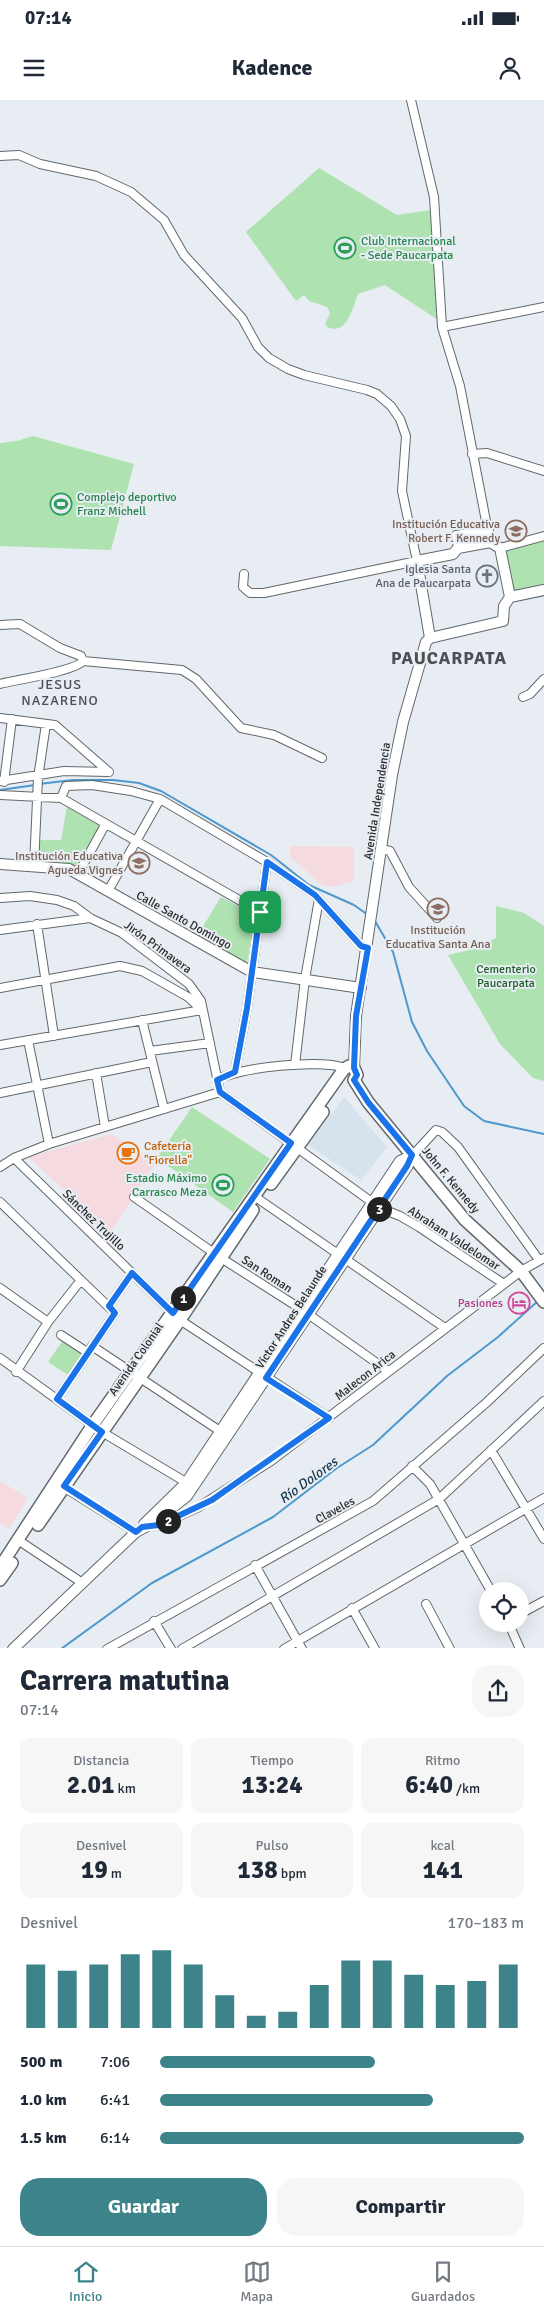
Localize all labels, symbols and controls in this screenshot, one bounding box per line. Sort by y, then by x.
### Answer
text: 07:14 [25,6,72,30]
icon: menu [20,54,48,82]
text: Kadence [232,54,312,81]
icon: person [496,54,524,82]
place label: Club Internacional - Sede Paucarpata [361,234,456,263]
sports icon: Club Internacional - Sede Paucarpata [333,236,357,260]
place label: Complejo deportivo Franz Michell [77,490,177,519]
sports icon: Complejo deportivo Franz Michell [49,492,73,516]
place label: Institución Educativa Robert F. Kennedy [392,517,500,546]
school or university icon: Institución Educativa Robert F. Kennedy [504,519,528,543]
place label: Iglesia Santa Ana de Paucarpata [375,562,471,591]
church icon: Iglesia Santa Ana de Paucarpata [475,564,499,588]
district label: PAUCARPATA [391,647,507,669]
district label: JESUS NAZARENO [21,676,99,709]
street label: Avenida Independencia [361,741,394,861]
place label: Institución Educativa Agueda Vignes [15,849,123,878]
school or university icon: Institución Educativa Agueda Vignes [127,851,151,875]
street label: Calle Santo Domingo [133,888,234,953]
pin [239,891,281,933]
school or university icon: Institución Educativa Santa Ana [426,897,450,921]
icon: arrive [246,898,274,926]
street label: Jirón Primavera [121,918,194,977]
place label: Institución Educativa Santa Ana [386,923,490,952]
park label: Cementerio Paucarpata [476,962,536,991]
place label: Cafetería "Fiorella" [144,1139,193,1168]
cafe icon: Cafetería "Fiorella" [116,1141,140,1165]
street label: John F. Kennedy [418,1144,483,1217]
place label: Estadio Máximo Carrasco Meza [126,1171,207,1200]
sports icon: Estadio Máximo Carrasco Meza [211,1173,235,1197]
street label: Sánchez Trujillo [59,1187,128,1254]
pin: 3 [366,1196,392,1222]
text: 3 [376,1201,383,1218]
street label: Abraham Valdelomar [405,1203,503,1274]
street label: San Roman [239,1252,295,1296]
street label: Víctor Andres Belaunde [252,1263,330,1372]
pin: 1 [170,1286,196,1310]
text: 1 [180,1290,187,1307]
hotel icon: Pasiones [507,1291,531,1315]
place label: Pasiones [458,1296,503,1311]
street label: Avenida Colonial [106,1319,167,1399]
street label: Malecon Arica [332,1347,399,1404]
water label: Río Dolores [276,1452,342,1507]
street label: Claveles [313,1494,358,1527]
pin: 2 [156,1508,180,1534]
text: 2 [165,1513,172,1530]
map controls [479,1582,529,1632]
button: locate [479,1582,529,1632]
text: Carrera matutina [20,1664,230,1698]
button: share [472,1665,524,1717]
text: 07:14 [20,1700,59,1720]
text: Distancia [73,1752,129,1769]
text: Tiempo [250,1752,294,1769]
text: Ritmo [425,1752,460,1769]
text: 2.01 [67,1769,115,1800]
text: 13:24 [241,1769,303,1800]
text: 6:40 [405,1769,453,1800]
text: km [115,1780,136,1797]
text: /km [453,1780,480,1797]
text: Desnivel [76,1837,127,1854]
text: Pulso [256,1837,288,1854]
text: kcal [430,1837,455,1854]
text: 19 [81,1854,108,1885]
text: 138 [237,1854,278,1885]
text: 141 [422,1854,463,1885]
text: m [108,1865,122,1882]
text: bpm [278,1865,307,1882]
text: Desnivel [20,1913,78,1933]
text: 170–183 m [447,1913,524,1933]
text: 500 m [20,2052,62,2072]
text: 7:06 [100,2052,130,2072]
text: 1.0 km [20,2090,67,2110]
text: 6:41 [100,2090,130,2110]
text: 1.5 km [20,2128,67,2148]
text: 6:14 [100,2128,130,2148]
button: Guardar [20,2178,267,2236]
button: Compartir [277,2178,524,2236]
tab: Inicio [69,2258,102,2305]
tab: Mapa [240,2258,273,2305]
tab: Guardados [411,2258,475,2305]

